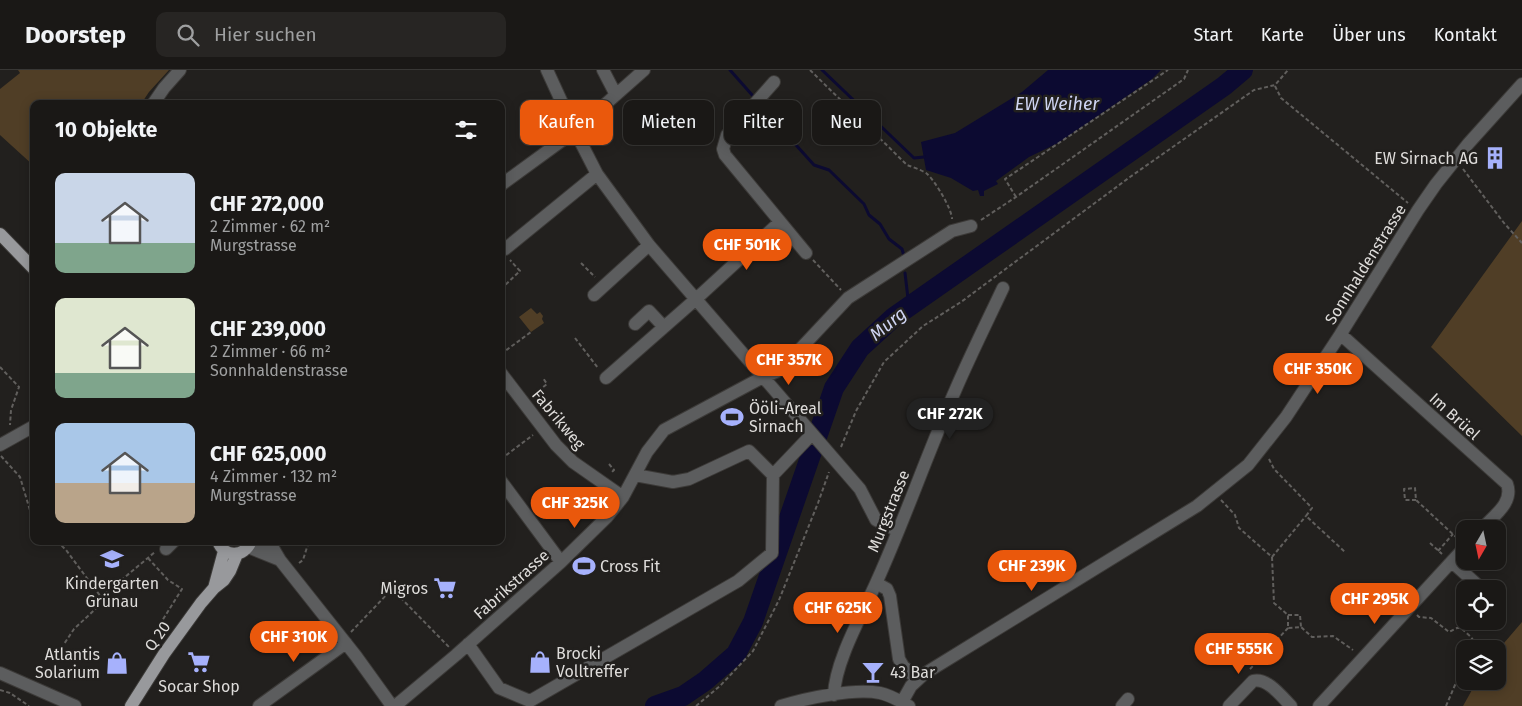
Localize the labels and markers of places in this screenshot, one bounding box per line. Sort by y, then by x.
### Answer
building icon: EW Sirnach AG [1482,145,1508,171]
place label: EW Sirnach AG [1374,149,1478,168]
pin: CHF 501K [695,228,799,271]
pin: CHF 357K [737,344,841,386]
pin: CHF 350K [1266,352,1370,395]
pin: CHF 272K [898,398,1002,440]
place label: Ööli-Areal Sirnach [749,399,822,436]
sports icon: Ööli-Areal Sirnach [719,404,745,430]
pin: CHF 325K [523,486,627,529]
school or university icon: Kindergarten Grünau [99,546,125,572]
pin: CHF 239K [980,550,1084,592]
sports icon: Cross Fit [571,553,597,579]
place label: Cross Fit [600,557,661,576]
place label: Kindergarten Grünau [65,574,159,611]
supermarket icon: Migros [432,575,458,601]
place label: Migros [380,579,428,598]
pin: CHF 295K [1323,582,1427,625]
pin: CHF 625K [786,592,890,634]
pin: CHF 310K [242,620,346,663]
pin: CHF 555K [1187,632,1291,675]
place label: Brocki Volltreffer [556,644,630,681]
place label: Atlantis Solarium [35,645,100,682]
supermarket icon: Socar Shop [186,649,212,675]
shop icon: Brocki Volltreffer [527,649,553,675]
shop icon: Atlantis Solarium [104,650,130,676]
bar icon: 43 Bar [860,659,886,685]
place label: 43 Bar [890,663,936,682]
place label: Socar Shop [158,677,240,696]

